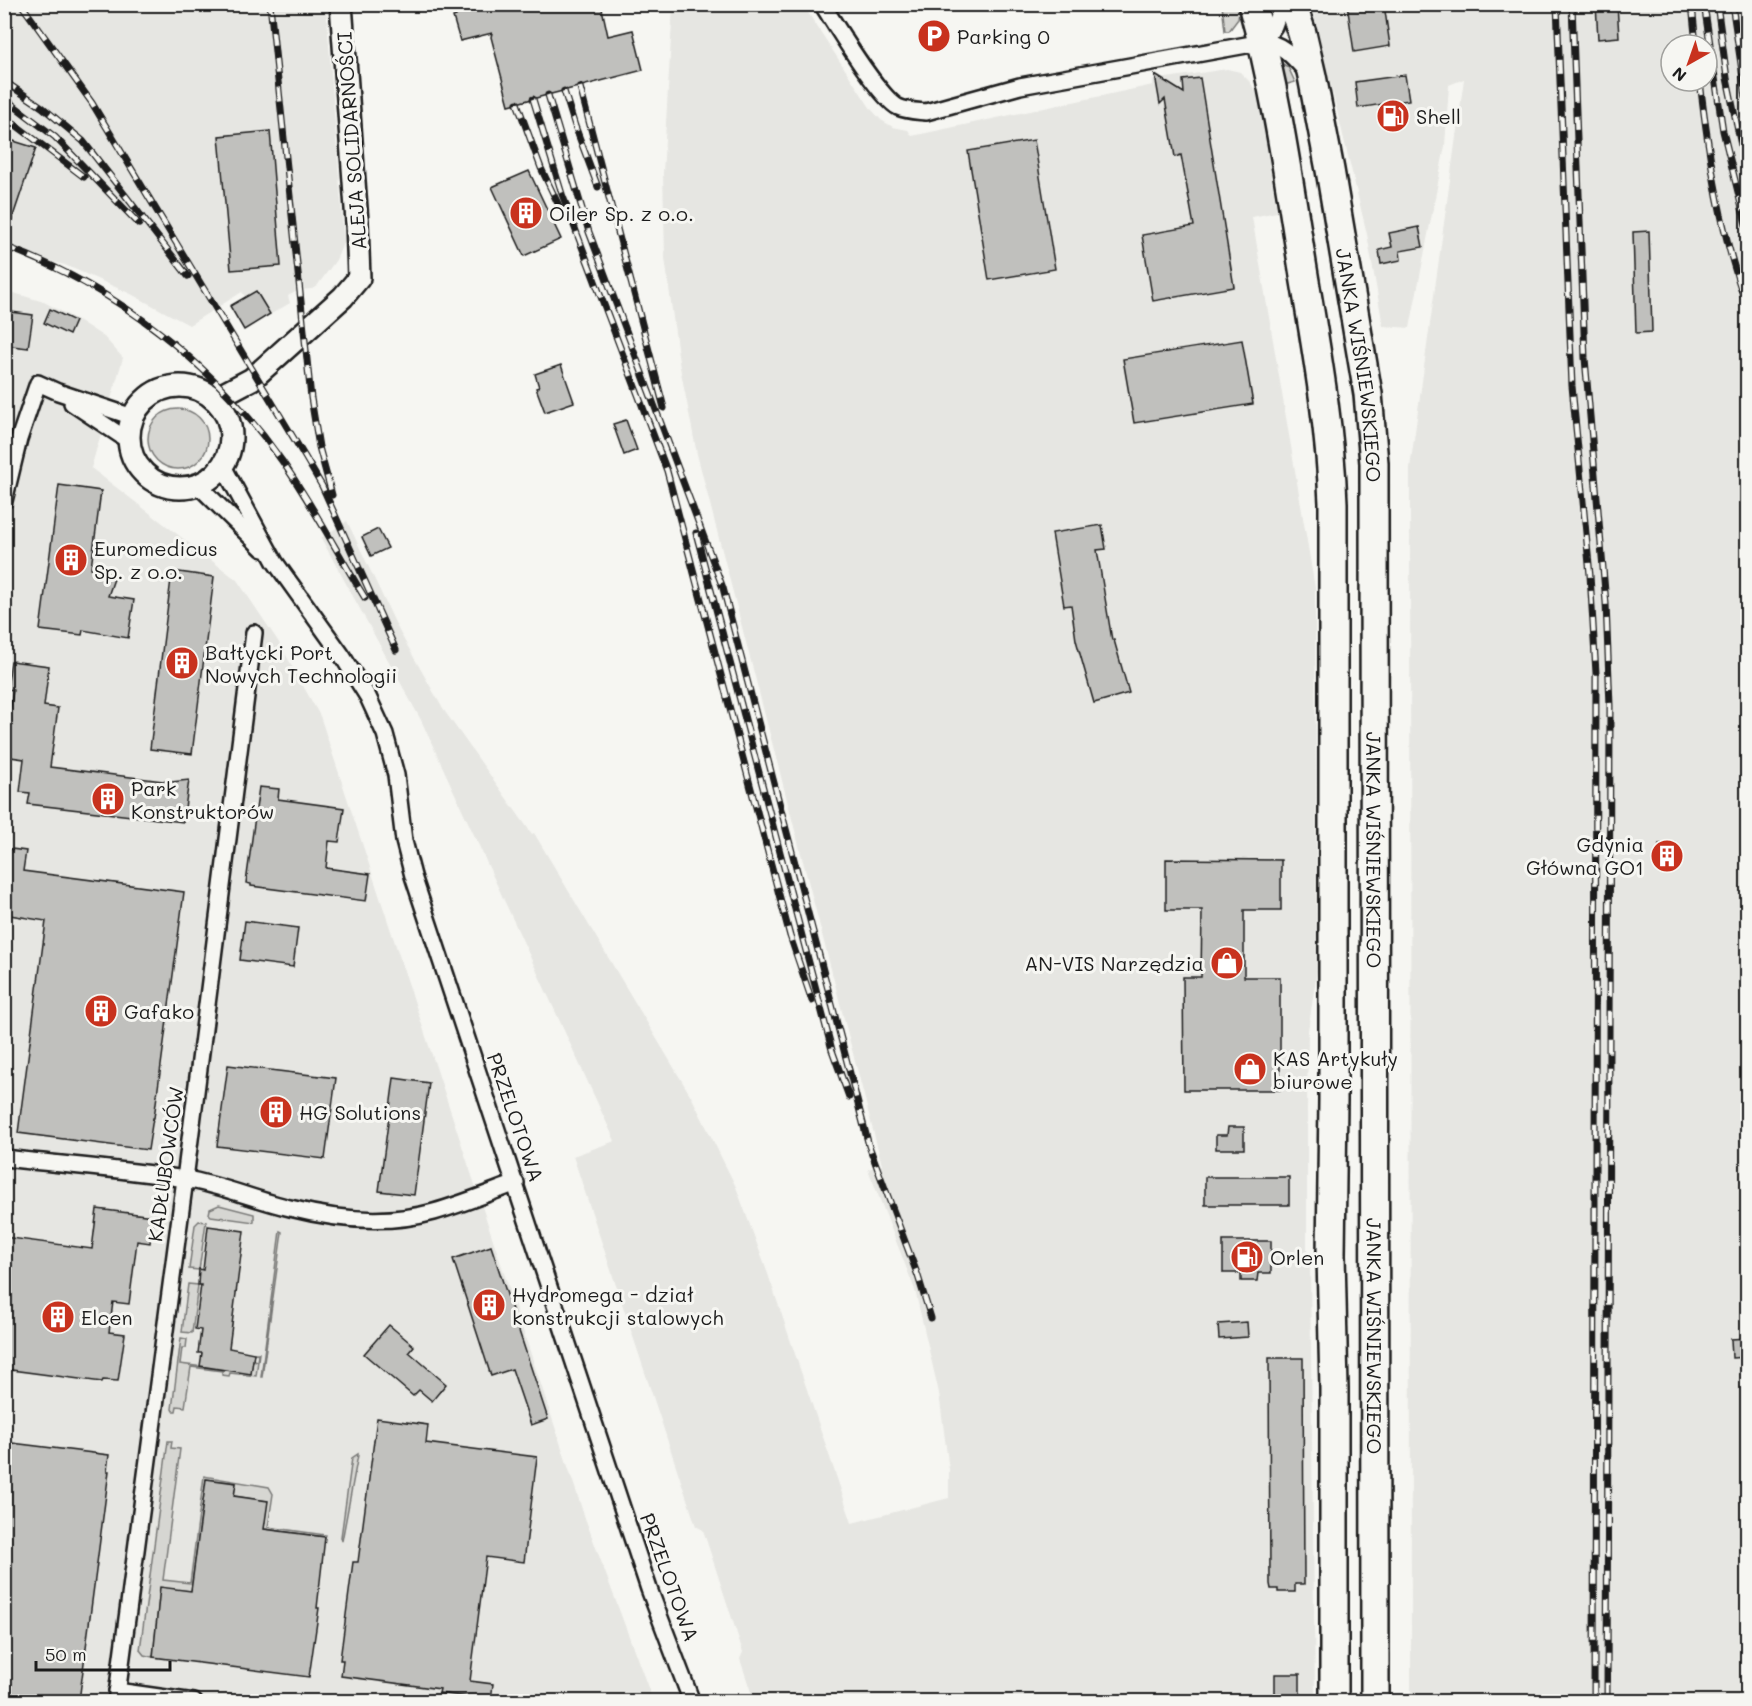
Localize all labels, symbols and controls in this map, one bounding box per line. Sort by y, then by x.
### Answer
parking icon: Parking 0 [916,18,952,54]
place label: Parking 0 [957,23,1050,49]
street label: ALEJA SOLIDARNOŚCI [330,31,372,251]
north arrow [1659,33,1719,93]
text: N [1668,63,1690,87]
fuel station icon: Shell [1375,98,1411,134]
place label: Shell [1416,103,1461,129]
building icon: Oiler Sp. z o.o. [508,195,544,231]
place label: Oiler Sp. z o.o. [549,200,694,226]
street label: JANKA WIŚNIEWSKIEGO [1330,246,1387,482]
place label: Euromedicus Sp. z o.o. [94,535,218,584]
building icon: Euromedicus Sp. z o.o. [53,542,89,578]
place label: Bałtycki Port Nowych Technologii [205,639,397,688]
building icon: Bałtycki Port Nowych Technologii [164,645,200,681]
street label: JANKA WIŚNIEWSKIEGO [1361,732,1387,968]
place label: Park Konstruktorów [131,775,274,824]
building icon: Park Konstruktorów [90,781,126,817]
place label: Gdynia Główna GO1 [1526,831,1644,880]
building icon: Gdynia Główna GO1 [1649,838,1685,874]
shop icon: AN-VIS Narzędzia [1209,945,1245,981]
place label: AN-VIS Narzędzia [1025,950,1204,976]
building icon: Gafako [83,993,119,1029]
place label: Gafako [124,998,194,1024]
place label: KAS Artykuły biurowe [1273,1045,1398,1094]
street label: PRZELOTOWA [482,1049,550,1185]
shop icon: KAS Artykuły biurowe [1232,1051,1268,1087]
street label: KADŁUBOWCÓW [141,1085,189,1243]
building icon: HG Solutions [258,1094,294,1130]
place label: HG Solutions [299,1099,421,1125]
street label: JANKA WIŚNIEWSKIEGO [1362,1218,1388,1454]
fuel station icon: Orlen [1229,1239,1265,1275]
place label: Orlen [1270,1244,1324,1270]
place label: Hydromega - dział konstrukcji stalowych [512,1281,724,1330]
building icon: Hydromega - dział konstrukcji stalowych [471,1287,507,1323]
building icon: Elcen [40,1299,76,1335]
place label: Elcen [81,1304,133,1330]
street label: PRZELOTOWA [635,1509,705,1645]
scale bar [36,1634,170,1672]
text: 50 m [45,1642,87,1666]

